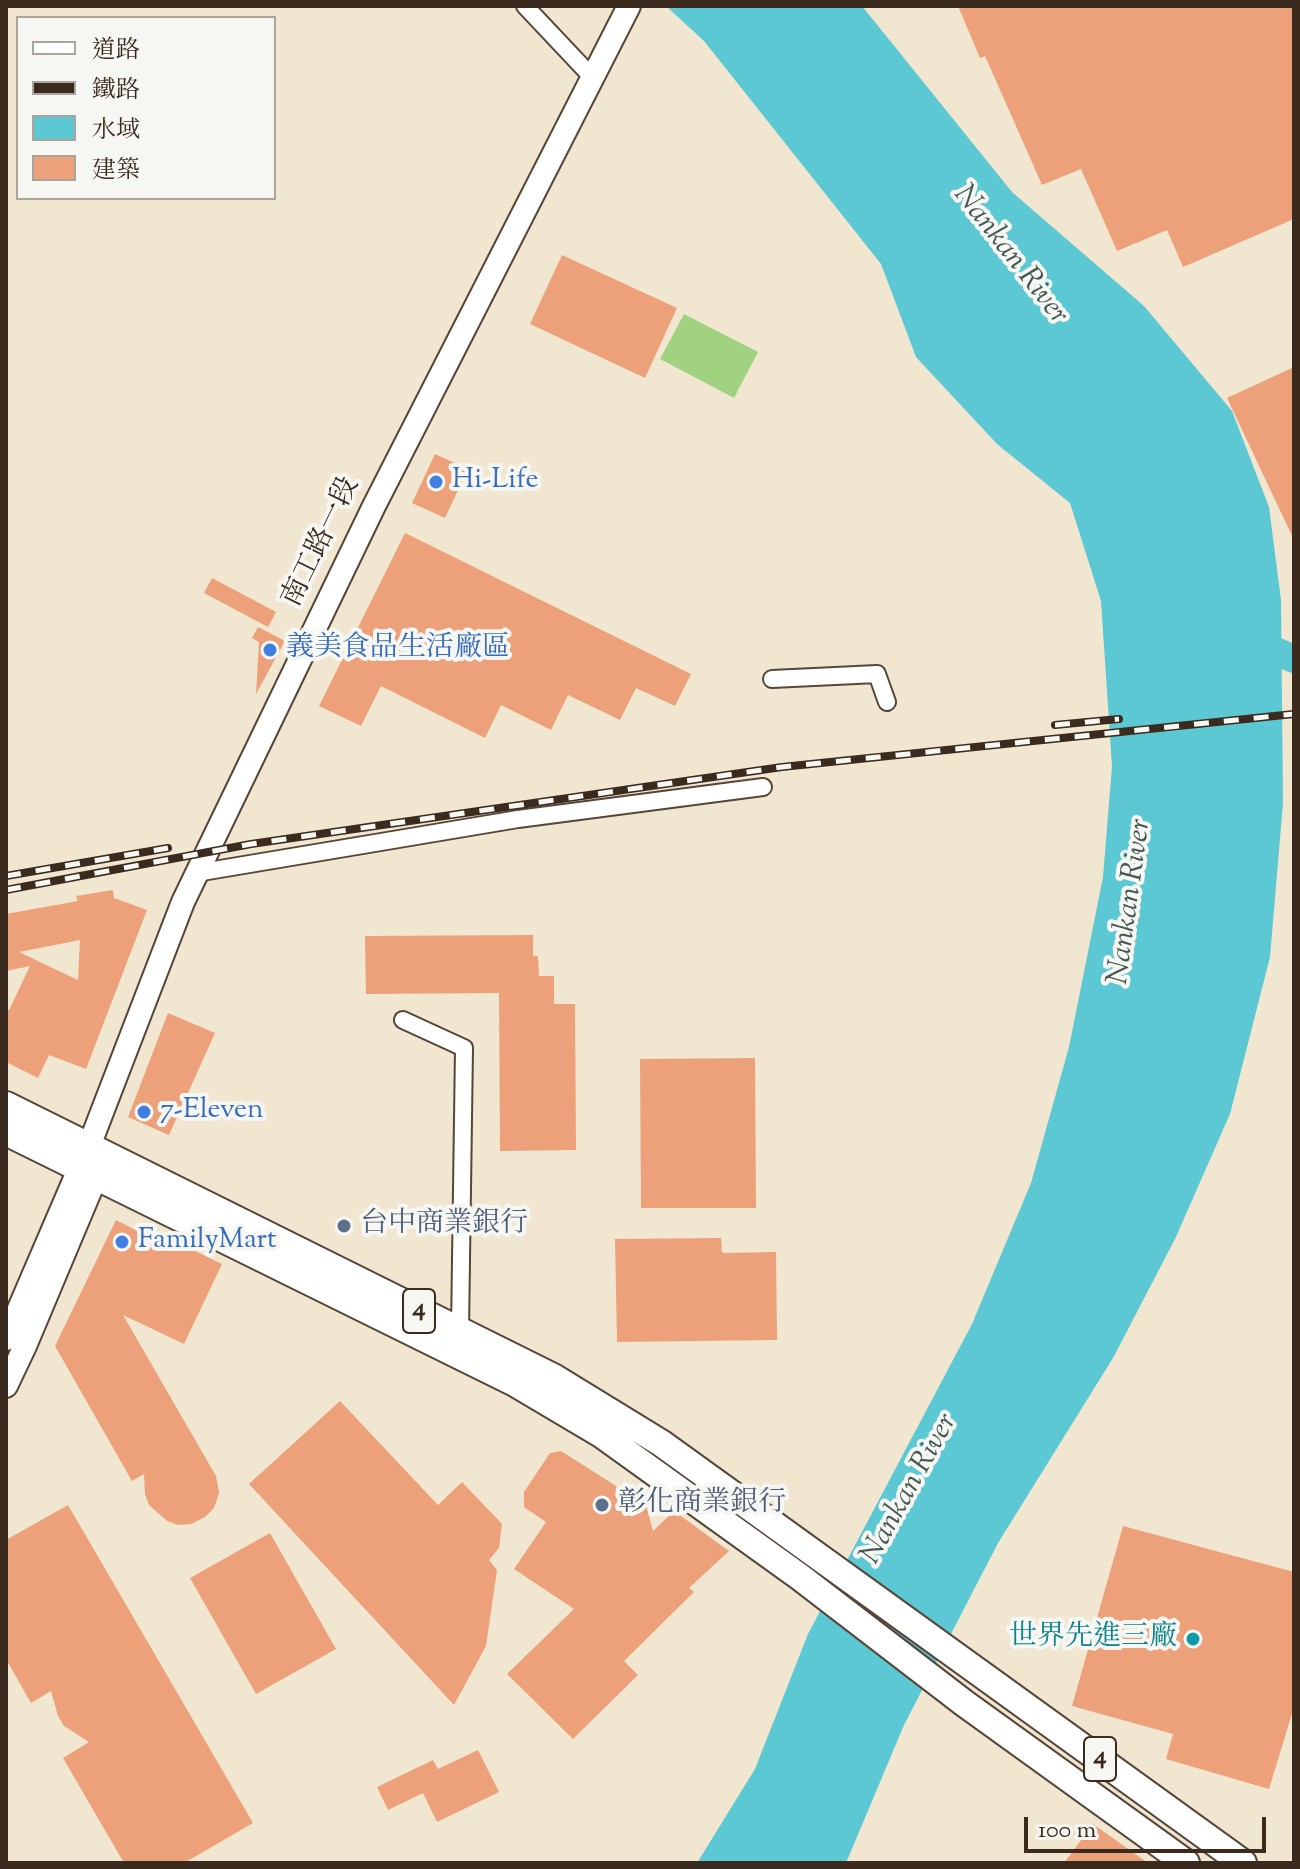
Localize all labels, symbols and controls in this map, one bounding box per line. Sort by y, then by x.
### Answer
legend [16,16,276,200]
text: 道路 [92,34,140,68]
text: 鐵路 [92,74,140,108]
text: 水域 [92,114,140,148]
text: 建築 [92,154,140,188]
water label: Nankan River [944,179,1074,333]
place label: Hi-Life [452,465,538,499]
street label: 南工路一段 [277,473,369,613]
marker: Hi-Life [427,473,445,491]
place label: 義美食品生活廠區 [286,633,510,667]
marker: 義美食品生活廠區 [261,641,279,659]
water label: Nankan River [1103,817,1161,987]
place label: 7-Eleven [160,1095,264,1129]
marker: 7-Eleven [135,1103,153,1121]
place label: 台中商業銀行 [360,1209,528,1243]
marker: 台中商業銀行 [335,1217,353,1235]
place label: FamilyMart [138,1225,276,1259]
marker: FamilyMart [113,1233,131,1251]
road number: 4 [403,1289,435,1333]
water label: Nankan River [855,1408,967,1572]
place label: 彰化商業銀行 [618,1488,786,1522]
marker: 彰化商業銀行 [593,1496,611,1514]
place label: 世界先進三廠 [1009,1622,1177,1656]
marker: 世界先進三廠 [1184,1630,1202,1648]
road number: 4 [1084,1737,1116,1781]
scale bar [1028,1801,1270,1851]
text: 100 m [1038,1814,1096,1848]

